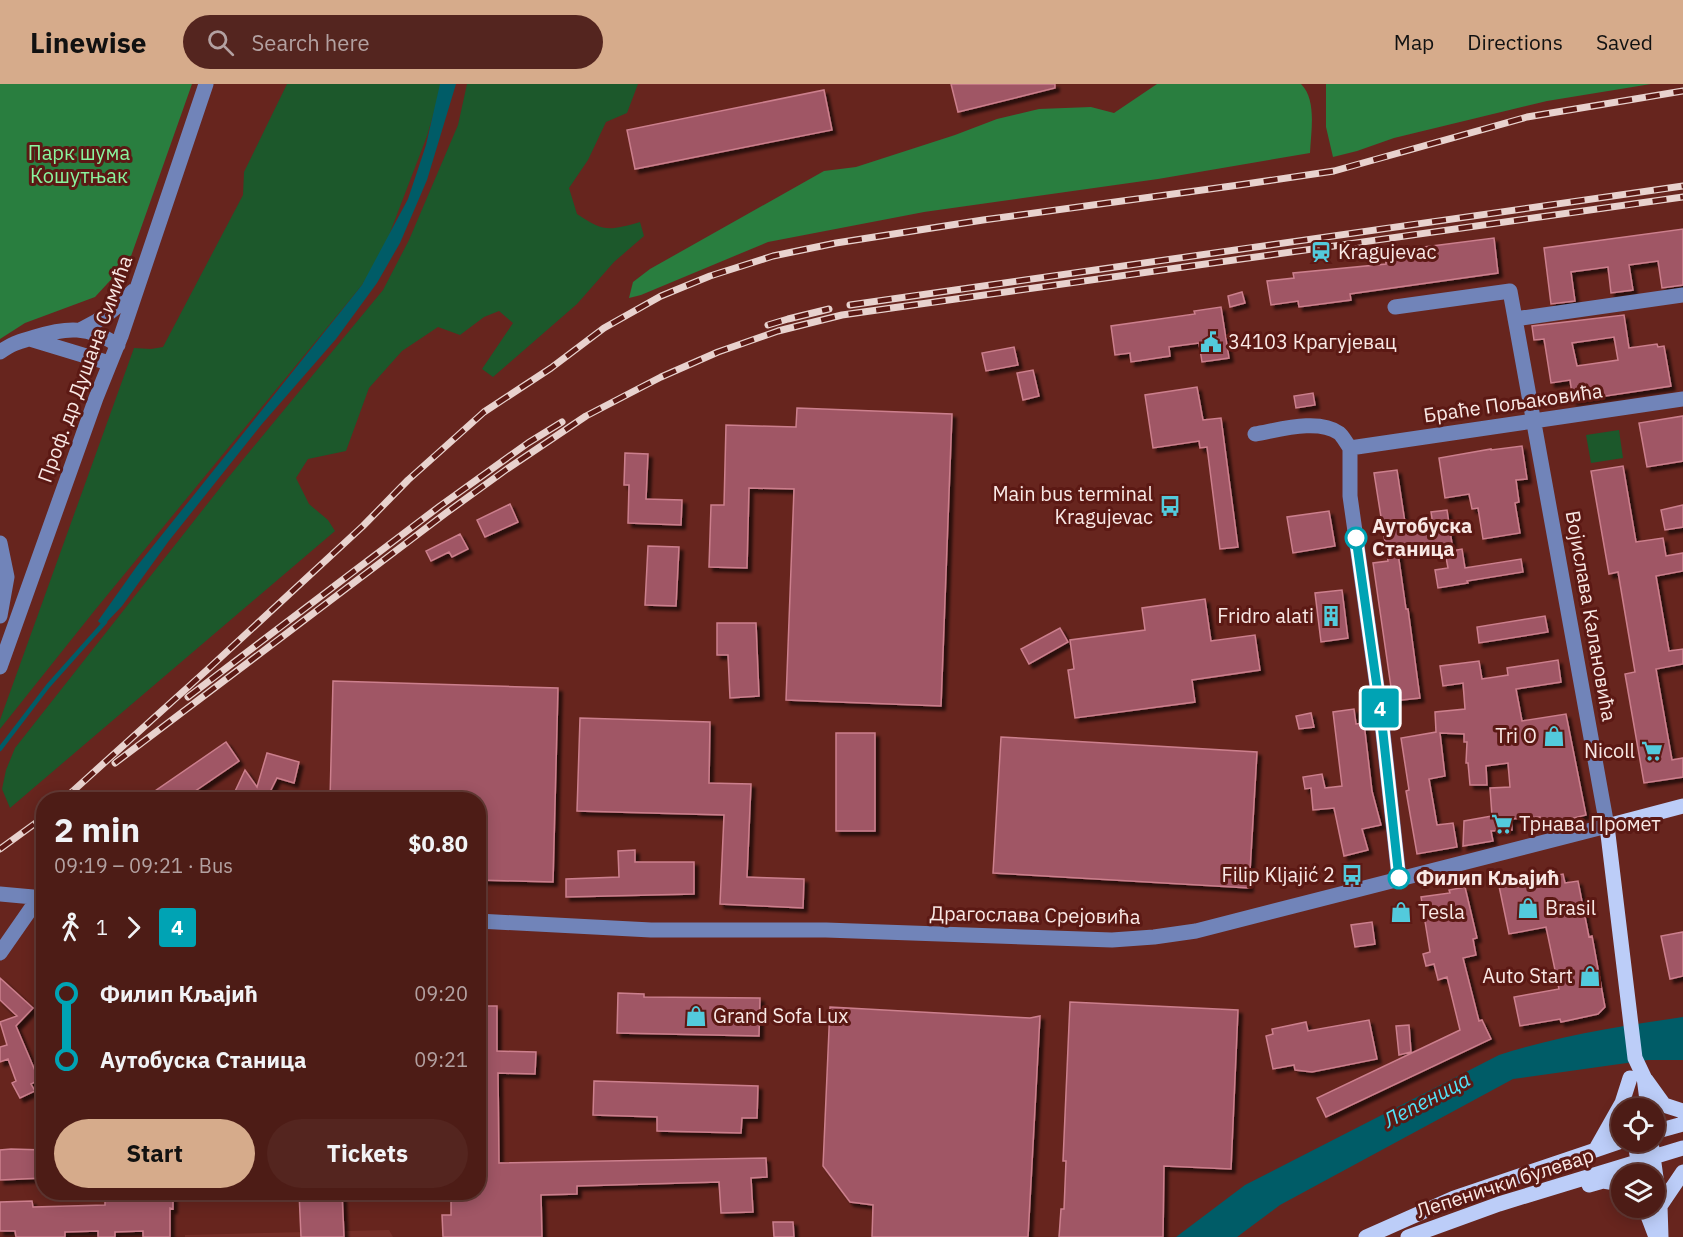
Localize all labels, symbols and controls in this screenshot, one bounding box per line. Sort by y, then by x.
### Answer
search box [183,15,603,69]
text: Linewise [30,24,147,61]
icon: search [204,26,237,59]
text: Search here [252,28,370,57]
text: Map [1394,28,1434,56]
text: Directions [1467,28,1563,56]
text: Saved [1596,28,1653,56]
park label: Парк шума Кошутњак [28,139,131,189]
place label: Kragujevac [1338,238,1436,265]
station icon: Kragujevac [1309,240,1333,264]
street label: Проф. др Душана Симића [31,251,138,486]
place label: 34103 Крагујевац [1228,328,1397,355]
public building icon: 34103 Крагујевац [1199,330,1223,354]
street label: Браће Пољаковића [1422,377,1605,428]
place label: Main bus terminal Kragujevac [992,480,1153,530]
bus stop icon: Main bus terminal Kragujevac [1158,494,1182,518]
street label: Војислава Калановића [1560,508,1623,724]
place label: Аутобуска Станица [1372,512,1472,562]
marker: Аутобуска Станица [1345,527,1367,549]
place label: Fridro alati [1217,602,1314,629]
building icon: Fridro alati [1319,604,1343,628]
line badge: 4 [1360,688,1400,728]
text: 4 [1374,694,1386,722]
place label: Tri O [1495,722,1537,749]
shop icon: Tri O [1542,724,1566,748]
place label: Nicoll [1584,737,1635,764]
supermarket icon: Nicoll [1640,739,1664,763]
text: 2 min [54,808,140,851]
place label: Трнава Промет [1519,810,1661,837]
supermarket icon: Трнава Промет [1490,812,1514,836]
text: $0.80 [408,829,468,858]
text: 09:19 – 09:21 · Bus [54,852,233,879]
place label: Filip Kljajić 2 [1221,861,1335,888]
bus stop icon: Filip Kljajić 2 [1340,863,1364,887]
place label: Филип Кљајић [1416,864,1559,891]
marker: Филип Кљајић [1388,867,1410,889]
place label: Brasil [1545,894,1596,921]
shop icon: Brasil [1516,896,1540,920]
place label: Tesla [1418,898,1465,925]
street label: Драгослава Срејовића [929,899,1141,930]
shop icon: Tesla [1389,900,1413,924]
icon: walk [54,911,87,944]
icon: forward [117,911,150,944]
text: 4 [171,913,184,941]
text: 1 [96,914,108,941]
place label: Auto Start [1482,962,1573,989]
shop icon: Auto Start [1578,964,1602,988]
text: Филип Кљајић [100,979,258,1008]
text: 09:20 [414,980,468,1007]
place label: Grand Sofa Lux [713,1002,848,1029]
shop icon: Grand Sofa Lux [684,1004,708,1028]
text: Аутобуска Станица [100,1045,306,1074]
text: 09:21 [414,1046,468,1073]
water label: Лепеница [1377,1065,1475,1134]
map controls [1611,1098,1665,1218]
button: locate [1611,1098,1665,1152]
button: Start [54,1119,255,1188]
button: Tickets [267,1119,468,1188]
street label: Лепенички булевар [1413,1141,1597,1224]
button: layers [1611,1164,1665,1218]

